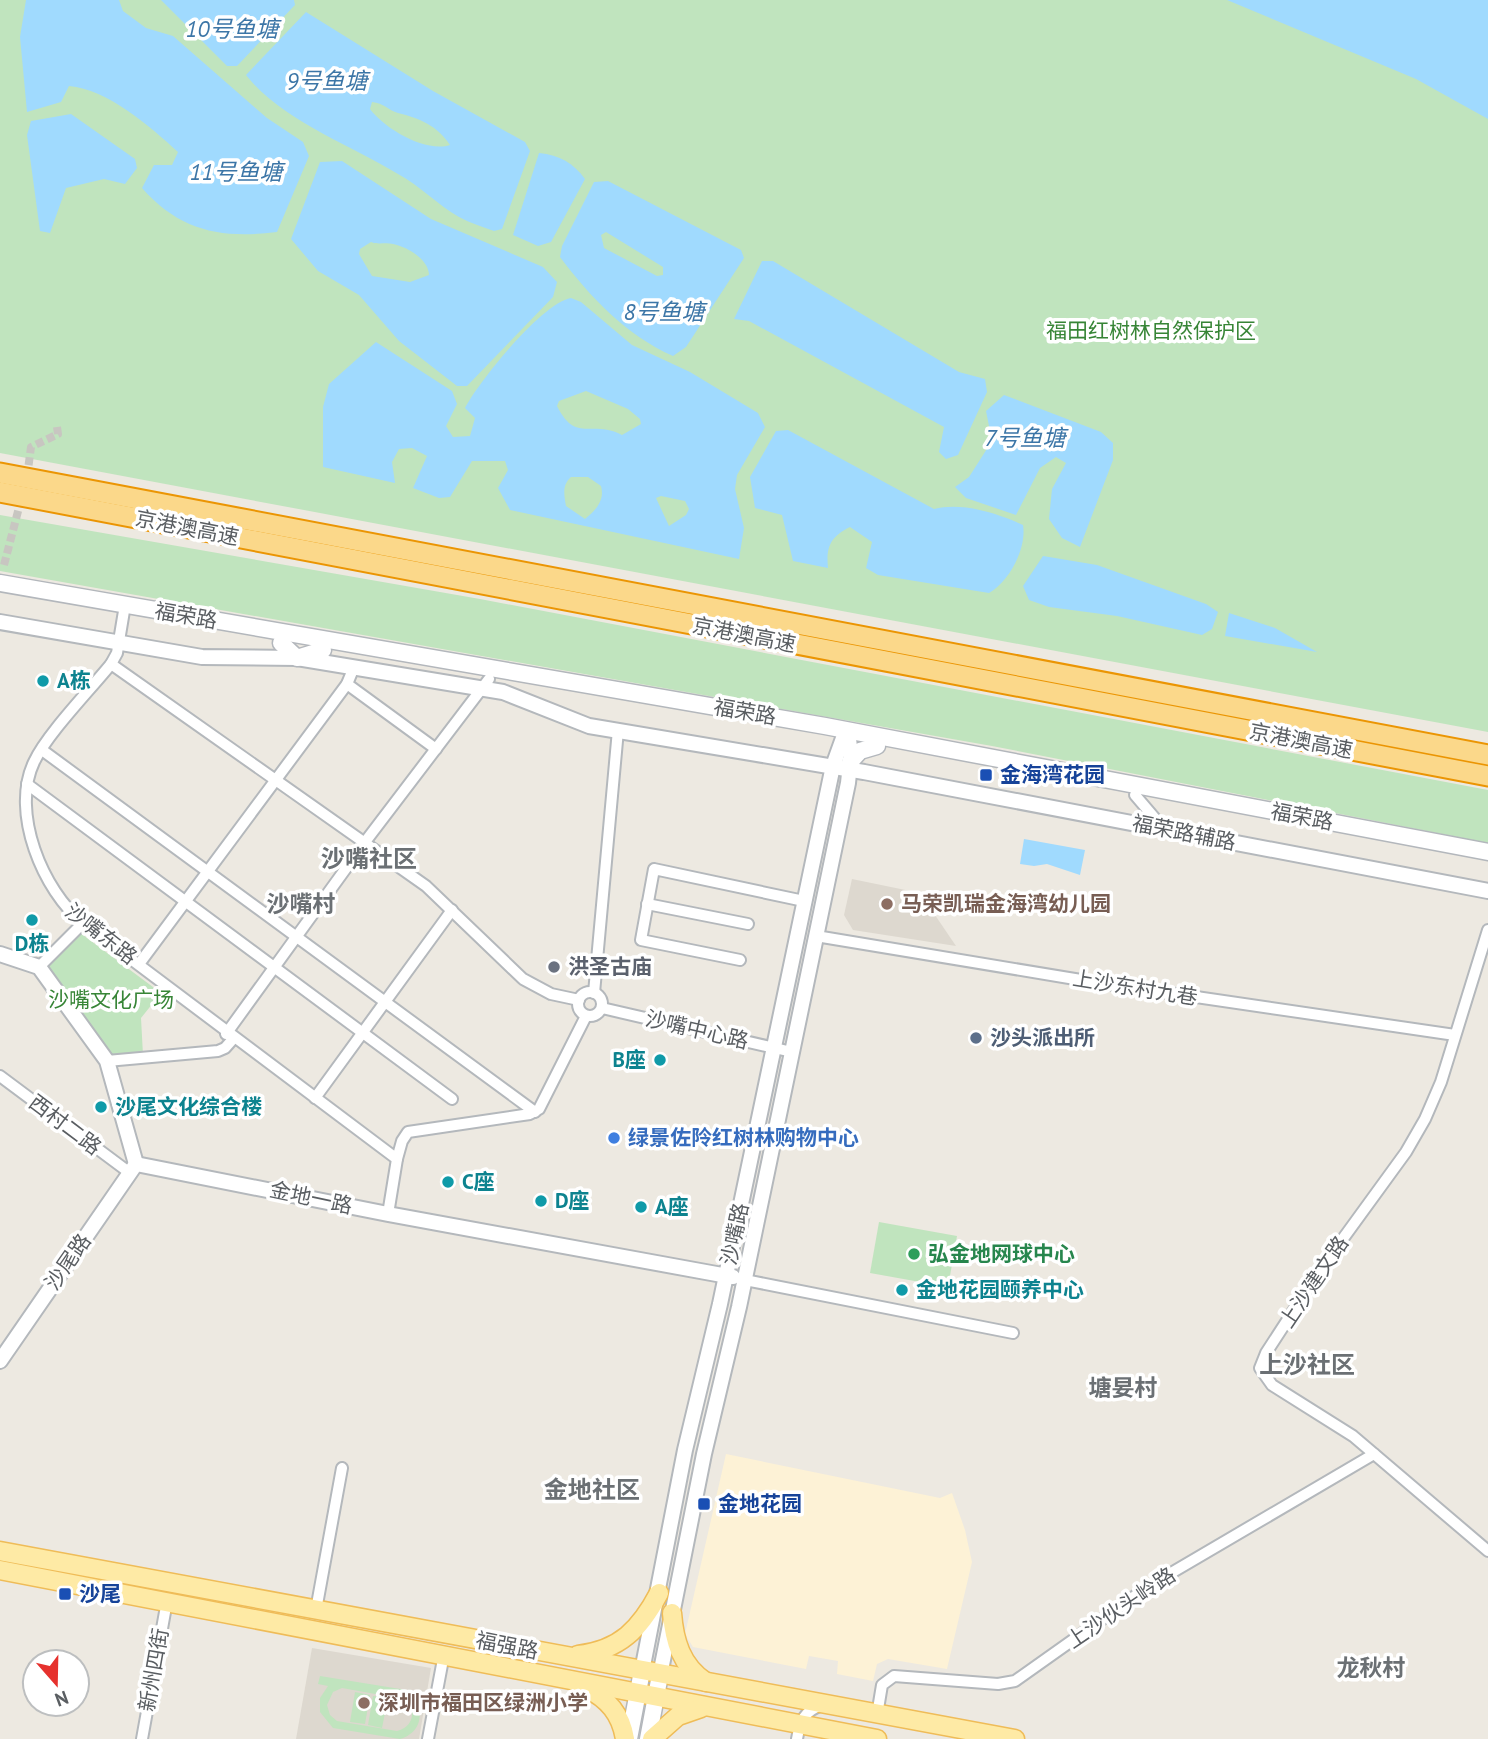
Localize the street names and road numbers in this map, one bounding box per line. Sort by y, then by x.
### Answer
street label: 京港澳高速 [133,504,241,551]
street label: 福荣路 [153,597,219,634]
street label: 京港澳高速 [690,611,798,658]
street label: 福荣路 [712,693,778,730]
street label: 京港澳高速 [1247,717,1355,764]
street label: 福荣路 [1269,797,1336,836]
street label: 福荣路辅路 [1130,809,1238,856]
street label: 沙嘴东路 [60,897,143,970]
street label: 上沙东村九巷 [1071,964,1199,1011]
street label: 沙嘴中心路 [643,1005,751,1054]
street label: 西村二路 [24,1089,107,1161]
street label: 金地一路 [267,1176,355,1219]
street label: 沙嘴路 [715,1200,754,1268]
street label: 沙尾路 [38,1228,97,1295]
street label: 上沙建文路 [1273,1231,1354,1333]
street label: 上沙伙头岭路 [1061,1561,1180,1654]
street label: 新州四街 [133,1626,174,1714]
street label: 福强路 [474,1626,541,1665]

